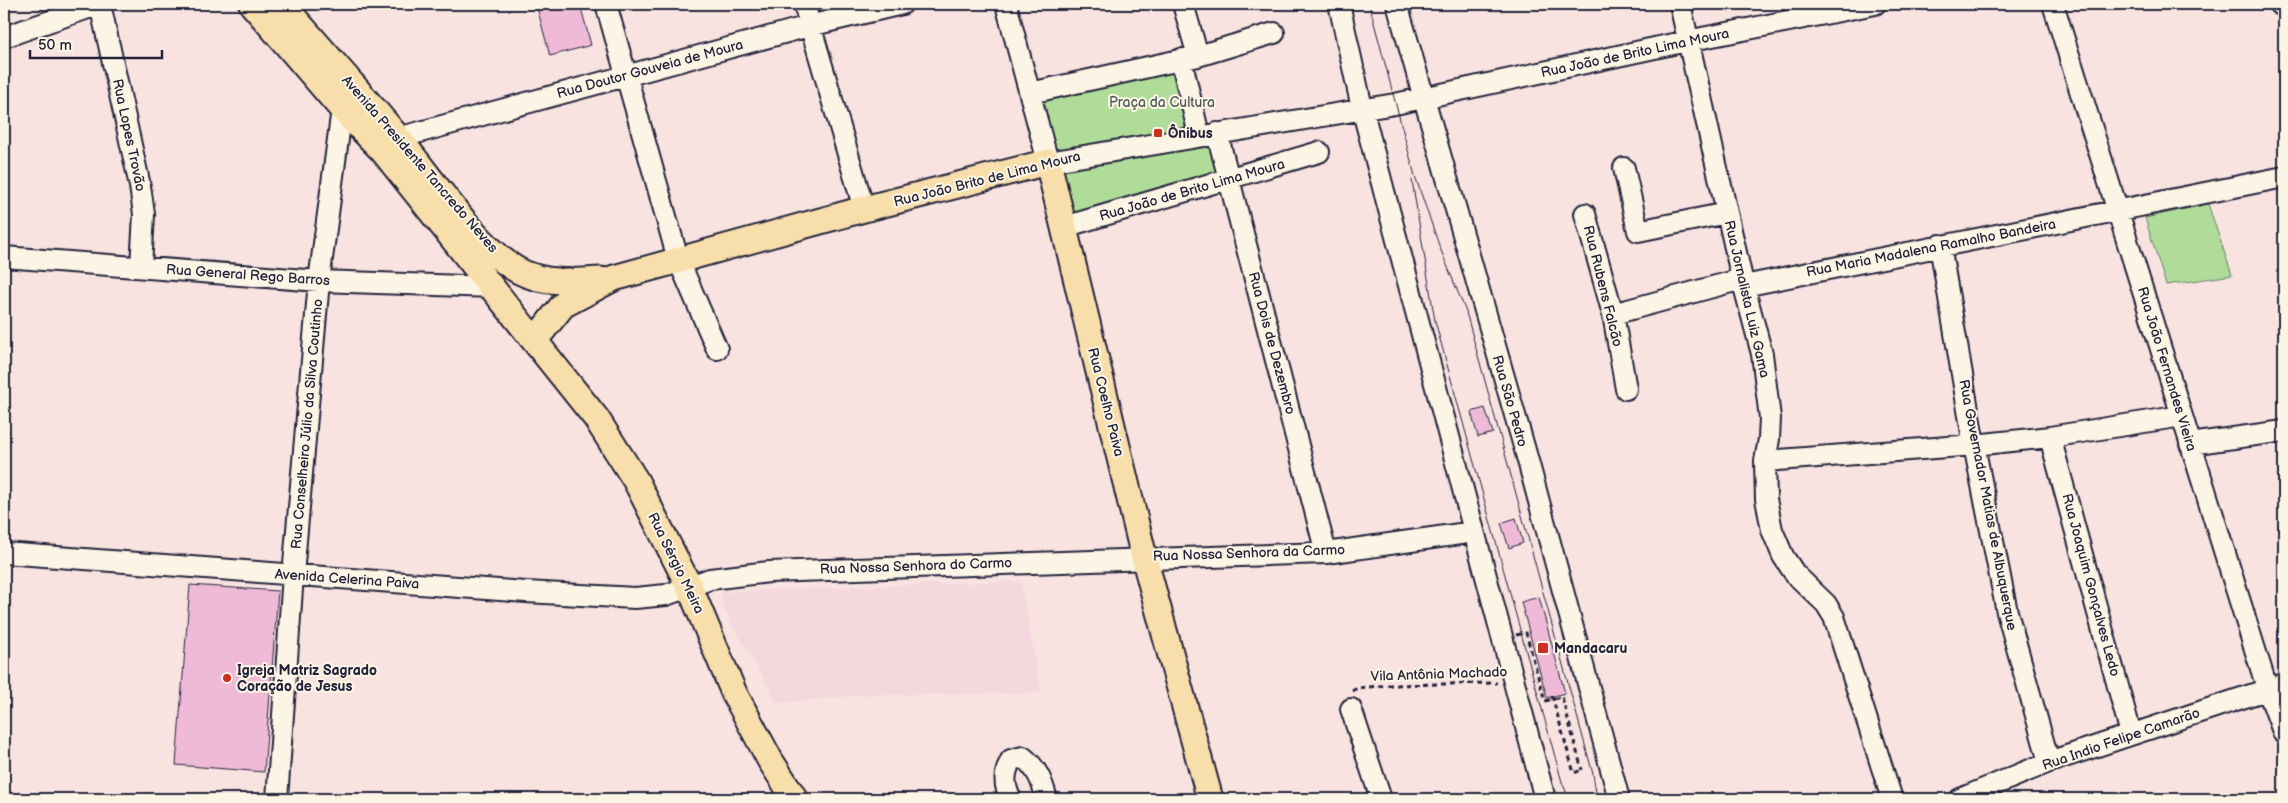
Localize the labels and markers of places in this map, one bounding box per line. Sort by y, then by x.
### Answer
place label: Ônibus [1168,123,1213,142]
marker: Ônibus [1152,127,1164,139]
place label: Mandacaru [1554,640,1627,657]
marker: Mandacaru [1536,641,1550,655]
place label: Igreja Matriz Sagrado Coração de Jesus [237,662,377,695]
marker: Igreja Matriz Sagrado Coração de Jesus [221,672,233,684]

